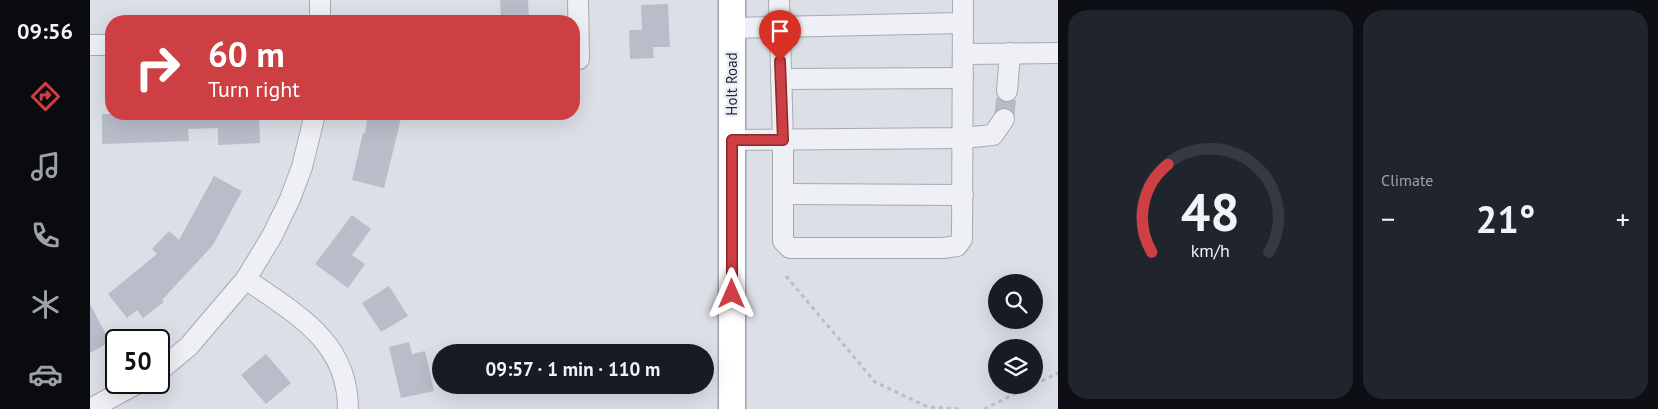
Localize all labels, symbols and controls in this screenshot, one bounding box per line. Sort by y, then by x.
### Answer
pin [759,10,801,61]
text: 09:56 [17,17,73,45]
icon: arrive [766,17,794,45]
text: 60 m [208,31,285,77]
icon: right [125,35,190,100]
street label: Holt Road [722,52,741,116]
text: Turn right [208,75,300,103]
icon: directions [28,79,63,114]
icon: music [28,149,63,184]
text: Climate [1381,170,1433,190]
text: 48 [1181,178,1240,245]
text: 21° [1476,194,1535,243]
text: − [1381,200,1395,237]
text: + [1616,200,1630,237]
icon: phone [28,218,63,253]
text: km/h [1191,239,1230,262]
position arrow [705,267,757,319]
map controls [988,274,1043,394]
button: search [988,274,1043,329]
icon: climate [28,287,63,322]
speed limit sign: 50 [105,329,170,394]
button: layers [988,339,1043,394]
icon: car [28,357,63,392]
text: 09:57 · 1 min · 110 m [486,357,660,381]

